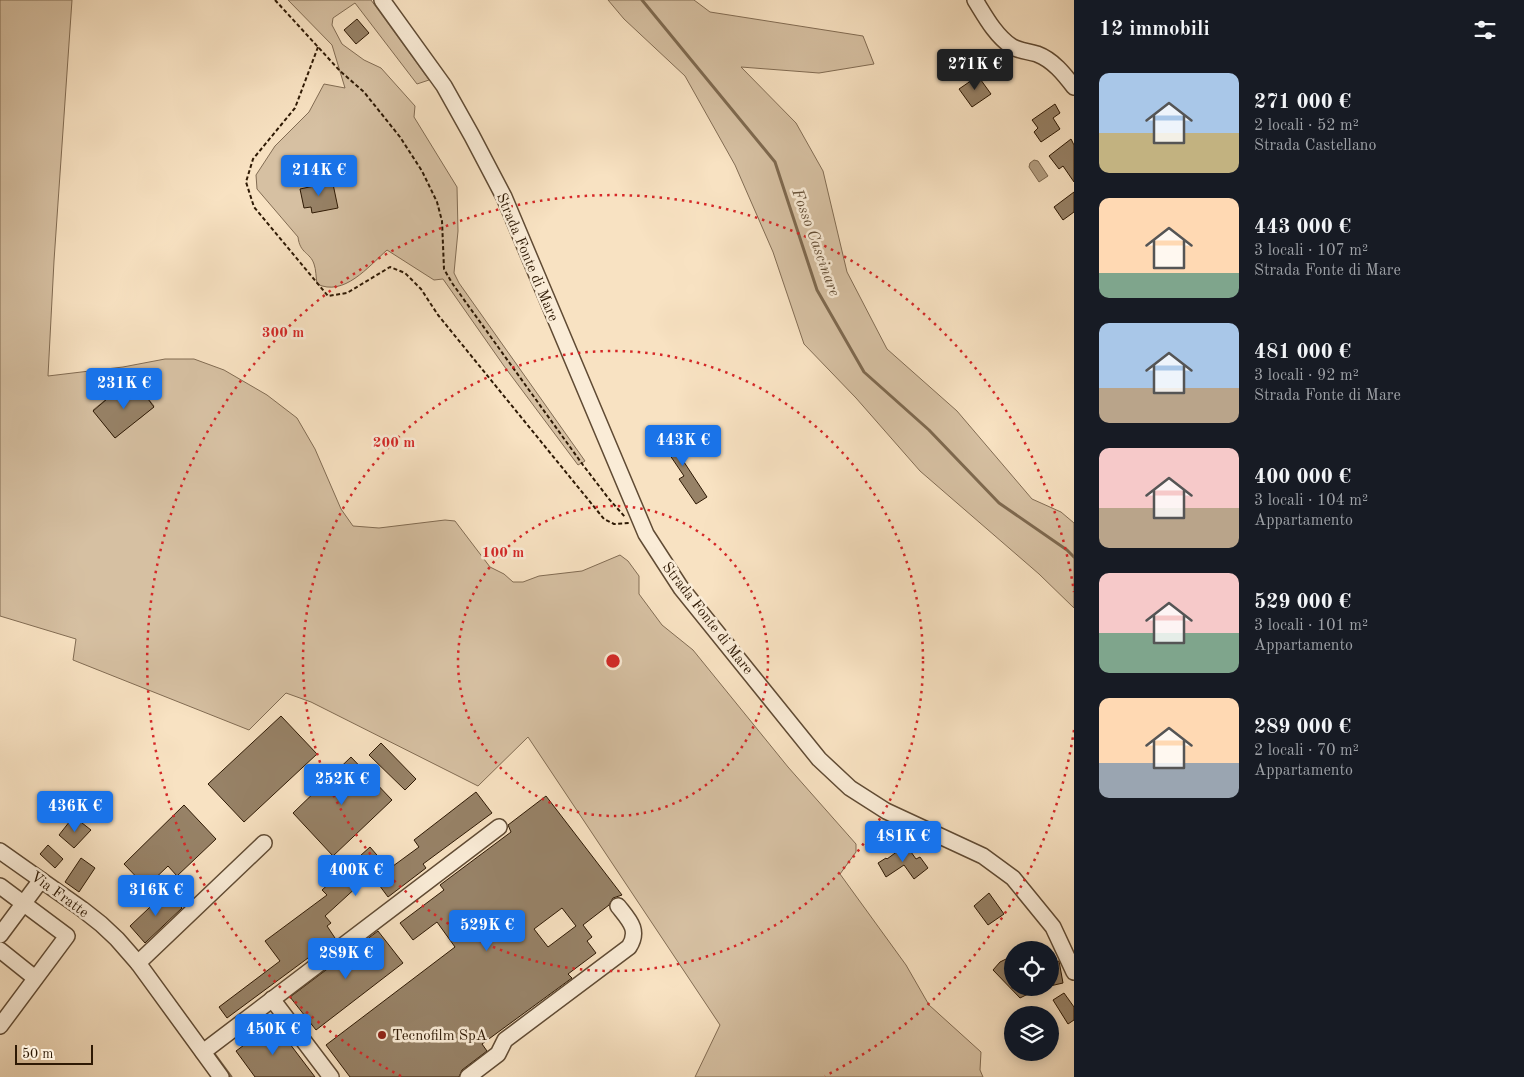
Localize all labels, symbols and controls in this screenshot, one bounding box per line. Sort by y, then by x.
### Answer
icon: filters [1471,16,1499,44]
text: 12 immobili [1099,19,1210,40]
pin: 271K € [934,48,1016,91]
text: 271K € [948,57,1002,73]
text: 271 000 € [1254,92,1351,113]
icon: home [1139,93,1199,153]
text: 2 locali · 52 m² [1254,118,1359,134]
text: Strada Castellano [1254,138,1376,154]
pin: 214K € [278,154,360,197]
text: 214K € [292,163,346,179]
water label: Fosso Cascinare [788,186,842,299]
street label: Strada Fonte di Mare [493,191,560,324]
text: 443 000 € [1254,217,1351,238]
icon: home [1139,218,1199,278]
text: 3 locali · 107 m² [1254,243,1368,259]
text: Strada Fonte di Mare [1254,263,1401,279]
text: 300 m [262,326,304,341]
text: 481 000 € [1254,342,1351,363]
icon: home [1139,343,1199,403]
pin: 231K € [83,368,165,410]
text: 3 locali · 92 m² [1254,368,1359,384]
text: 231K € [97,376,151,392]
text: Strada Fonte di Mare [1254,388,1401,404]
pin: 443K € [642,424,724,467]
text: 443K € [656,433,710,449]
text: 200 m [373,436,415,451]
text: 400 000 € [1254,467,1351,488]
icon: home [1139,468,1199,528]
text: 3 locali · 104 m² [1254,493,1368,509]
text: Appartamento [1254,513,1353,529]
text: 100 m [482,546,524,561]
street label: Strada Fonte di Mare [659,560,755,678]
text: 529 000 € [1254,592,1351,613]
icon: home [1139,593,1199,653]
text: 3 locali · 101 m² [1254,618,1368,634]
text: Appartamento [1254,638,1353,654]
centre of rings [604,652,622,670]
text: 289 000 € [1254,717,1351,738]
icon: home [1139,718,1199,778]
text: 2 locali · 70 m² [1254,743,1359,759]
text: Appartamento [1254,763,1353,779]
pin: 252K € [301,764,383,806]
text: 252K € [315,772,369,788]
pin: 436K € [34,790,116,833]
text: 436K € [48,799,102,815]
pin: 481K € [862,820,944,863]
text: 481K € [876,829,930,845]
pin: 400K € [315,854,397,897]
text: 400K € [329,863,383,879]
street label: Via Fratte [27,869,91,921]
pin: 316K € [115,874,197,917]
text: 316K € [129,883,183,899]
pin: 529K € [446,910,528,952]
text: 529K € [460,918,514,934]
pin: 289K € [305,938,387,980]
map controls [1004,941,1059,1061]
button: locate [1004,941,1059,996]
text: 289K € [319,946,373,962]
button: layers [1004,1006,1059,1061]
pin: 450K € [232,1014,314,1056]
text: 450K € [246,1022,300,1038]
marker: Tecnofilm SpA [376,1029,388,1041]
place label: Tecnofilm SpA [392,1029,488,1044]
scale bar [15,1042,92,1065]
text: 50 m [22,1047,53,1061]

